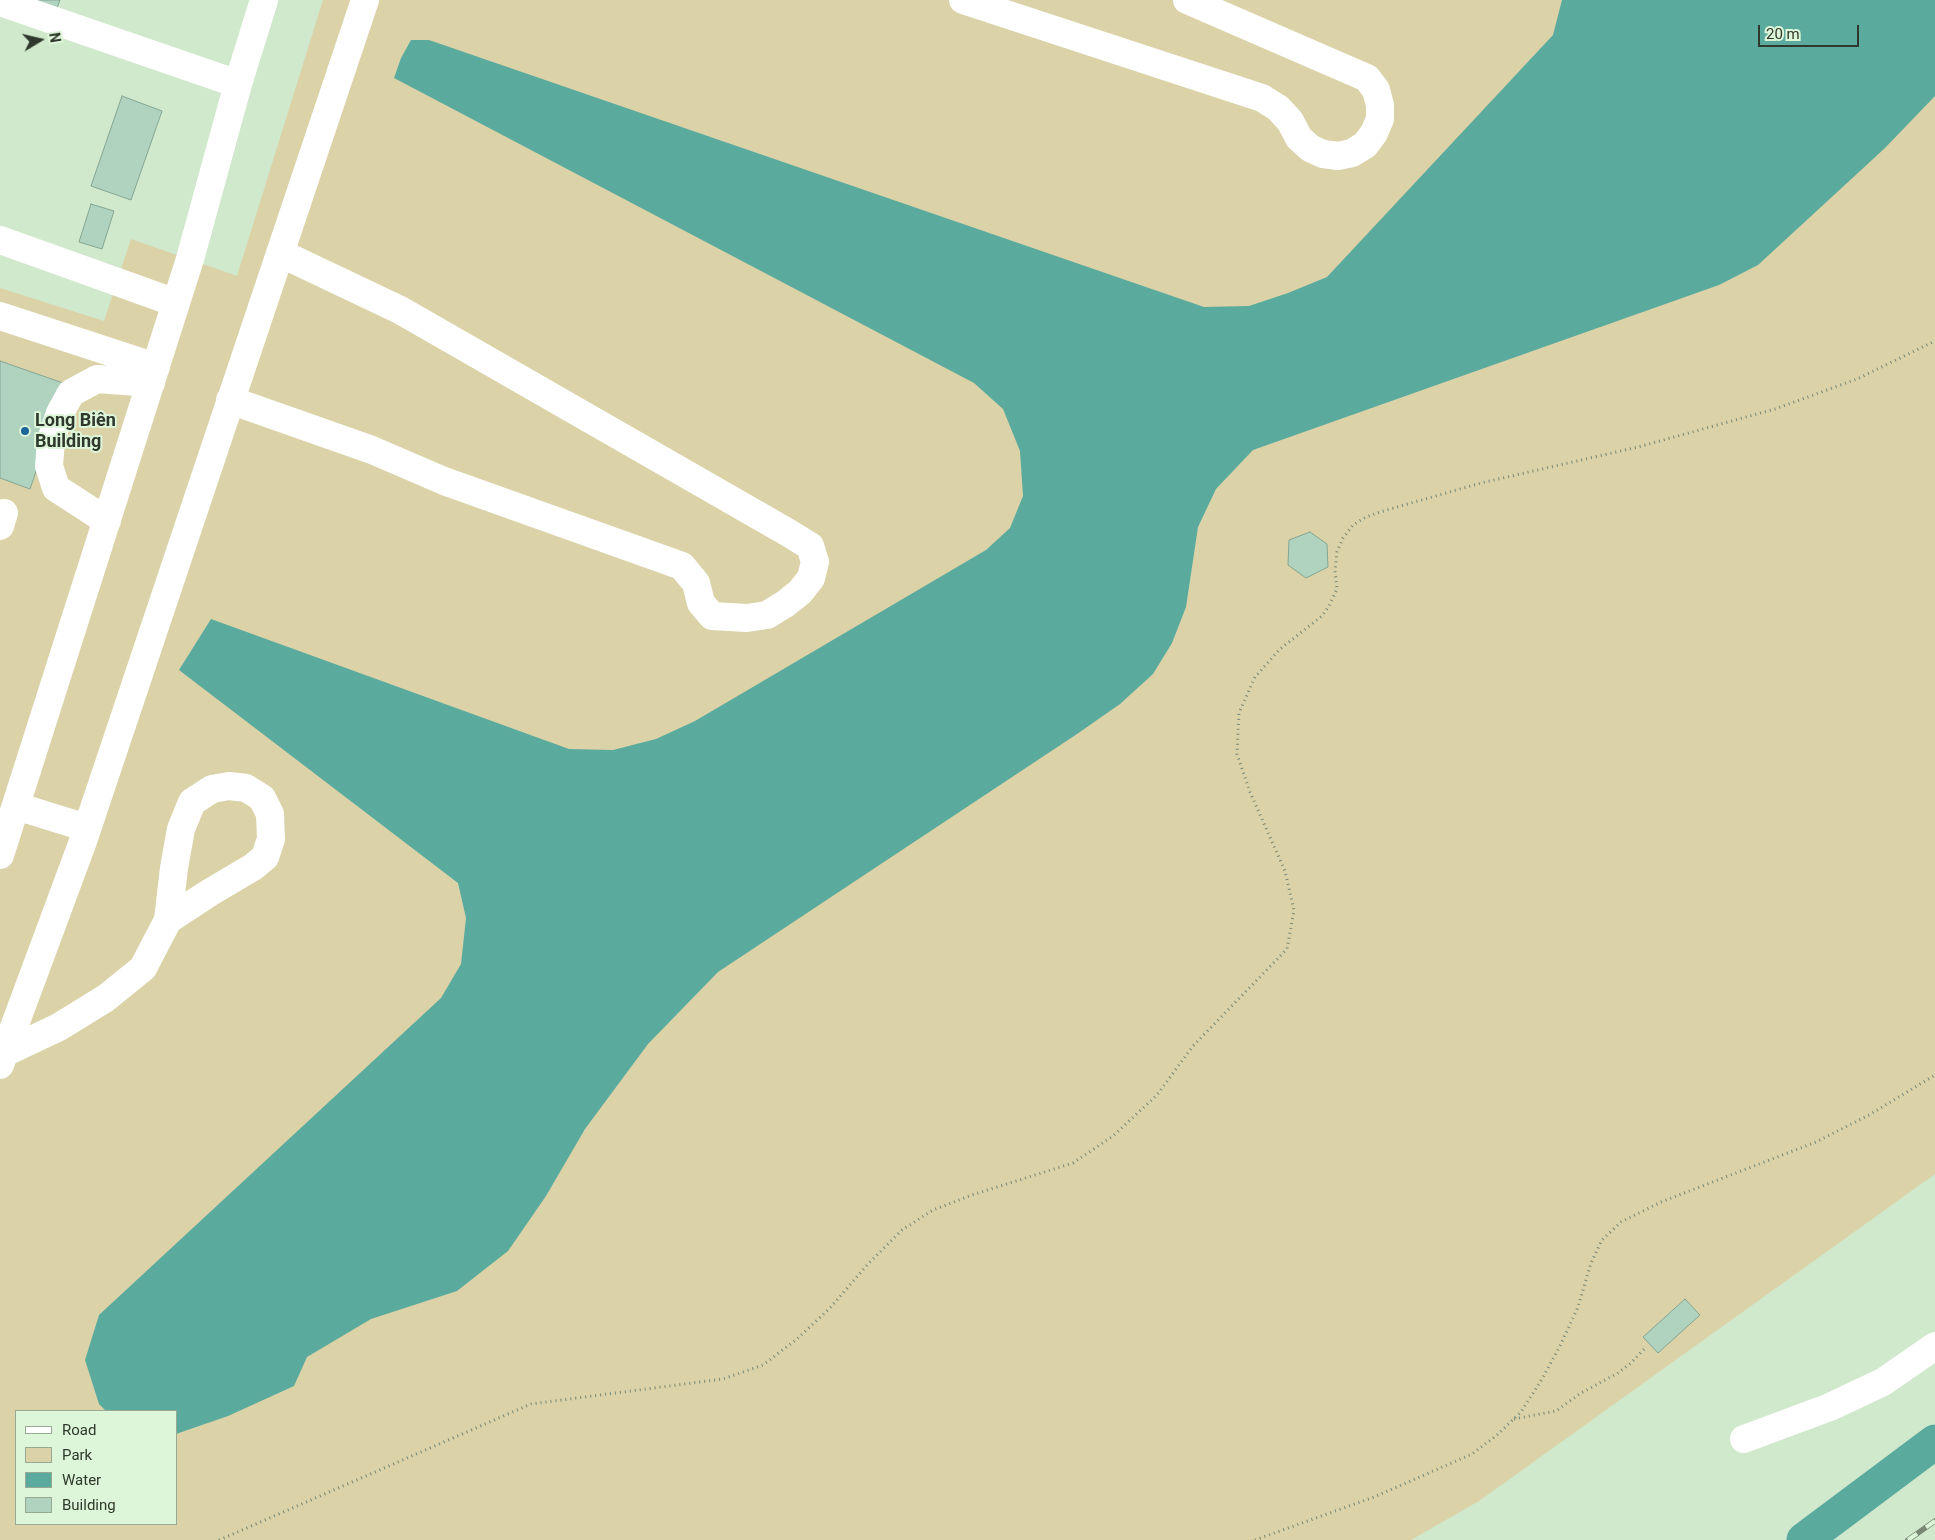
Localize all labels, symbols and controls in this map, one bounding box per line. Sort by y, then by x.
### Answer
north arrow [15,15,65,65]
scale bar [1760,15,1861,47]
text: 20 m [1766,25,1800,43]
text: N [46,32,63,44]
place label: Long Biên Building [35,410,116,452]
marker: Long Biên Building [19,425,31,437]
legend [15,1410,178,1525]
text: Road [62,1421,96,1439]
text: Park [62,1446,92,1464]
text: Water [62,1471,101,1489]
text: Building [62,1496,116,1514]

